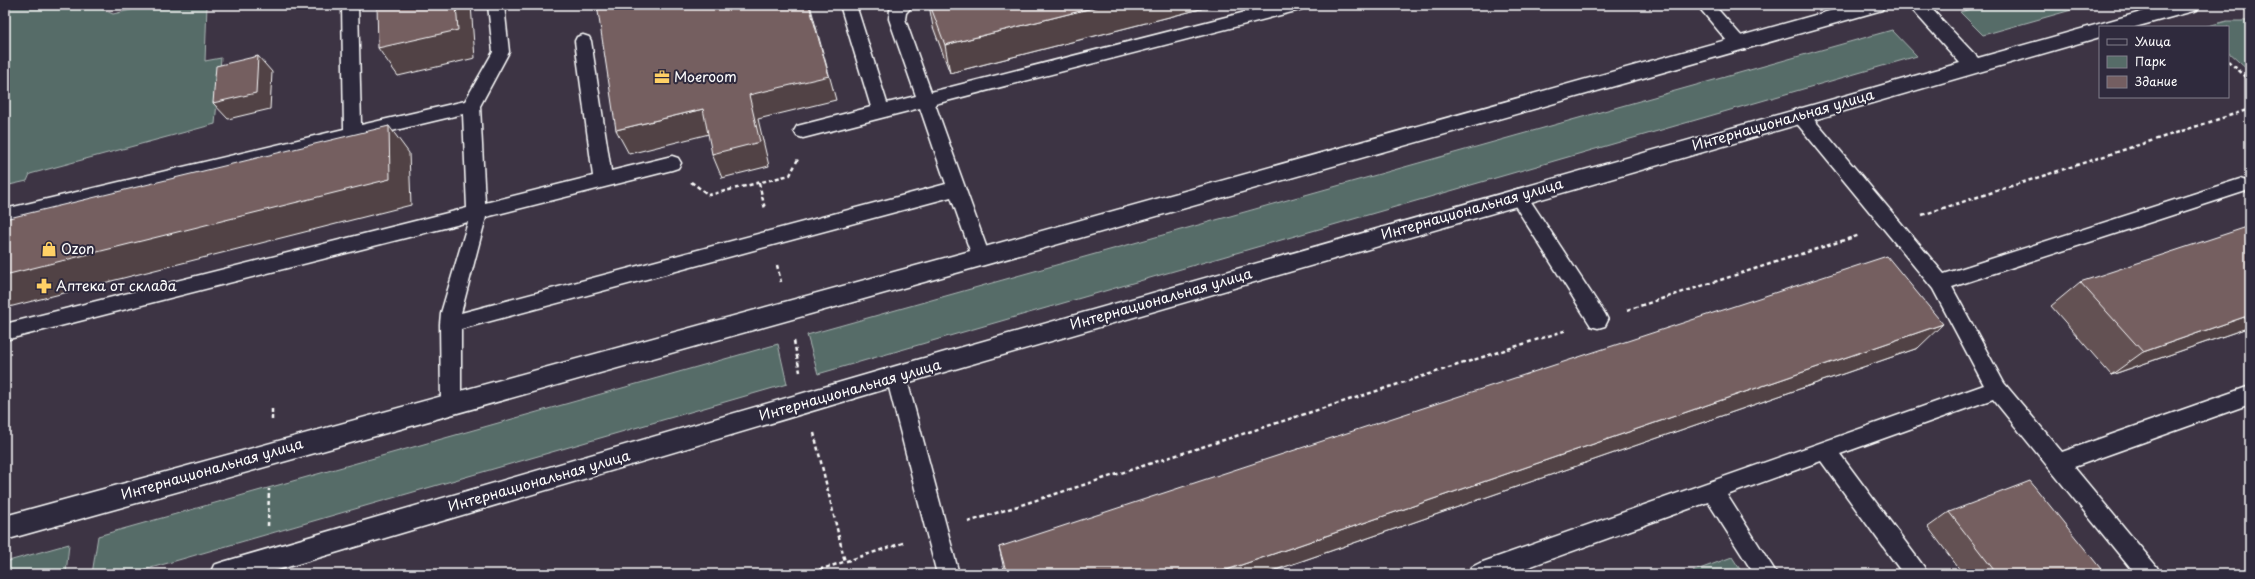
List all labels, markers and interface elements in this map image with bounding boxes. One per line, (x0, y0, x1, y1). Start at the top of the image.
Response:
legend (2099, 26, 2229, 98)
text: Улица (2135, 32, 2171, 50)
text: Парк (2135, 52, 2167, 70)
place label: Moeroom (674, 66, 737, 87)
office icon: Moeroom (653, 68, 671, 86)
text: Здание (2135, 72, 2177, 90)
street label: Интернациональная улица (1689, 83, 1876, 156)
street label: Интернациональная улица (1378, 172, 1565, 245)
place label: Ozon (61, 238, 94, 259)
shop icon: Ozon (40, 240, 58, 258)
street label: Интернациональная улица (1067, 262, 1254, 335)
place label: Аптека от склада (56, 275, 177, 296)
pharmacy icon: Аптека от склада (35, 277, 53, 295)
street label: Интернациональная улица (756, 353, 943, 426)
street label: Интернациональная улица (118, 432, 305, 505)
street label: Интернациональная улица (445, 444, 632, 517)

